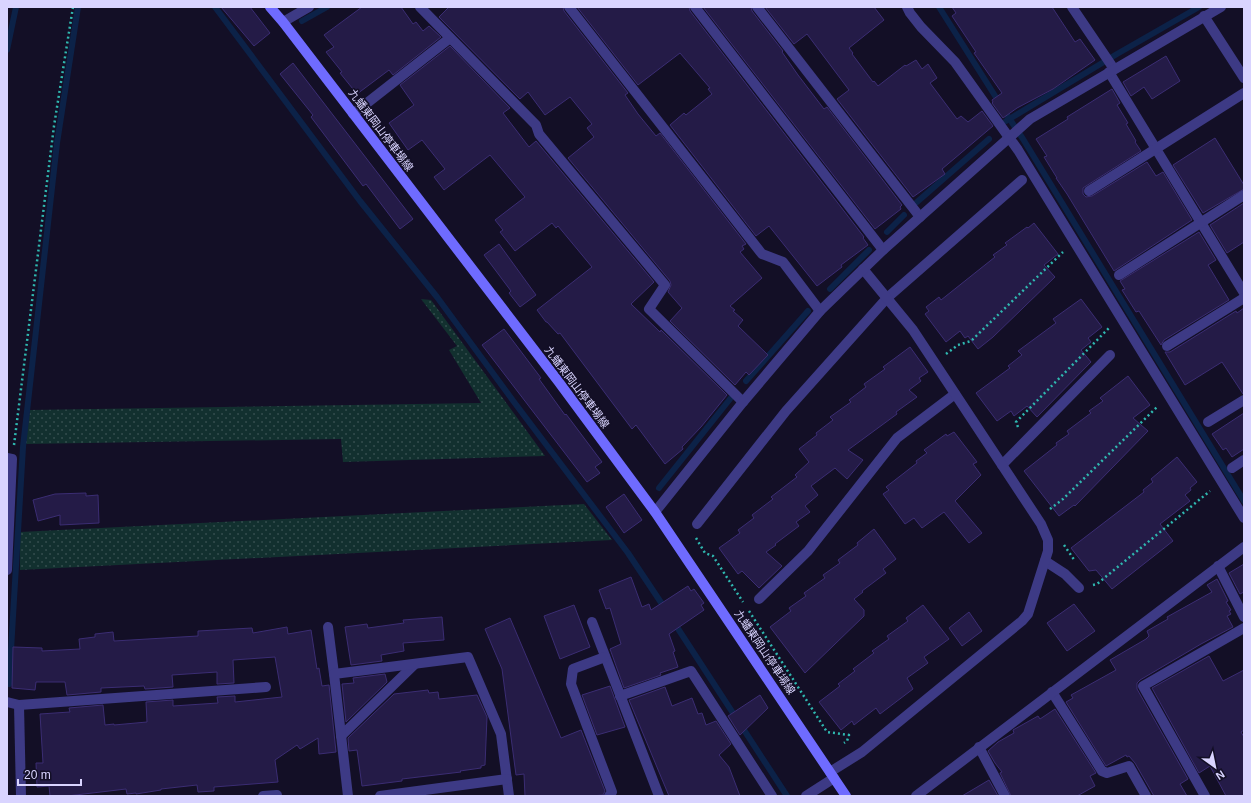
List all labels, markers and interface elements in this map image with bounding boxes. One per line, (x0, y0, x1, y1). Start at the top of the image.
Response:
street label: 九蟠東岡山停車場線 (346, 87, 416, 173)
street label: 九蟠東岡山停車場線 (542, 344, 612, 430)
street label: 九蟠東岡山停車場線 (732, 608, 798, 696)
north arrow (1195, 747, 1235, 787)
scale bar (18, 761, 81, 787)
text: 20 m (24, 768, 51, 782)
text: N (1214, 768, 1227, 783)

